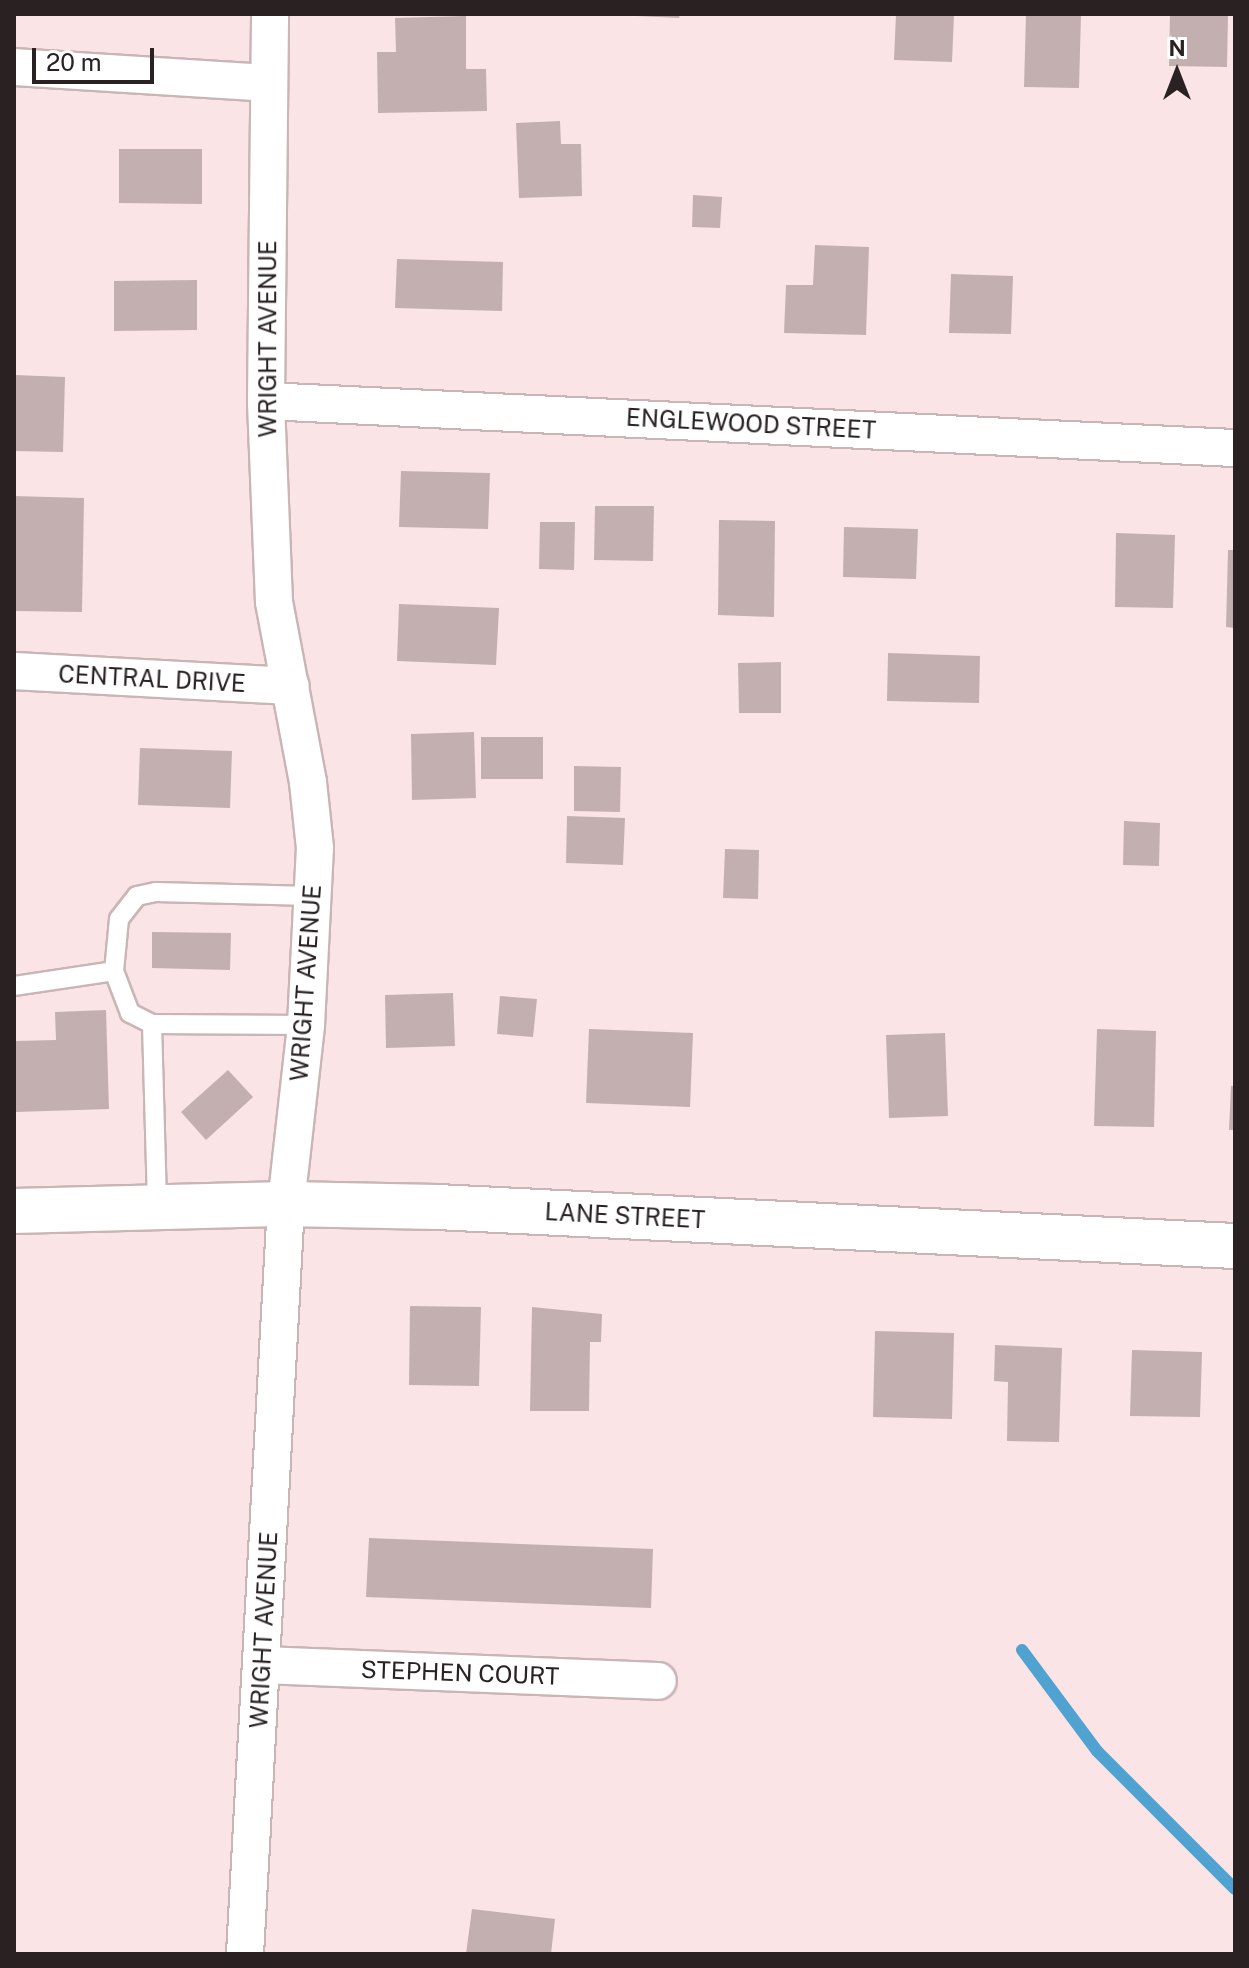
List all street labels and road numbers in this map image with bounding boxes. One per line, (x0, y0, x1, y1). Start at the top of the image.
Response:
street label: WRIGHT AVENUE (254, 240, 282, 438)
street label: ENGLEWOOD STREET (625, 403, 877, 445)
street label: CENTRAL DRIVE (58, 660, 246, 698)
street label: WRIGHT AVENUE (285, 884, 327, 1082)
street label: LANE STREET (544, 1197, 706, 1235)
street label: WRIGHT AVENUE (244, 1531, 284, 1729)
street label: STEPHEN COURT (360, 1655, 560, 1691)

